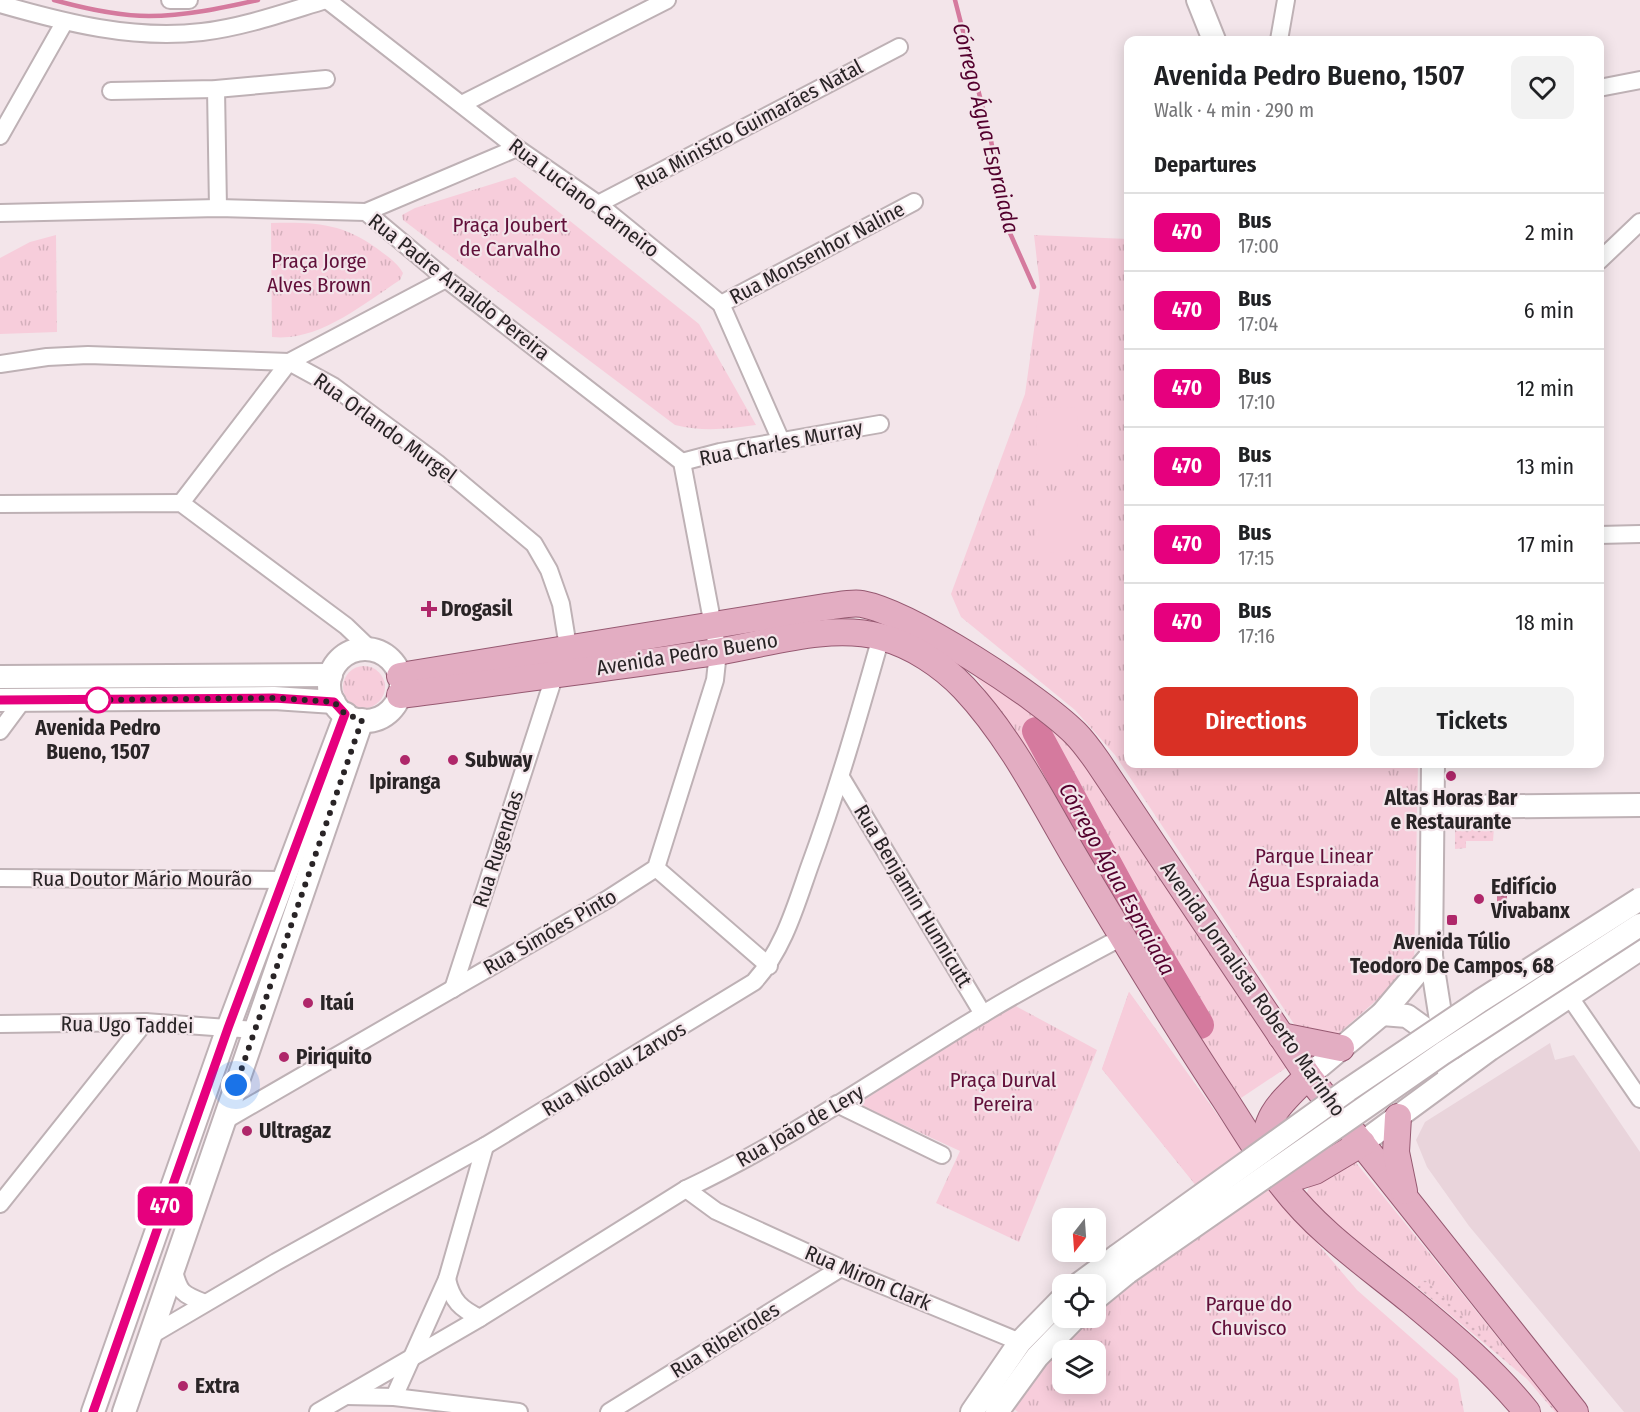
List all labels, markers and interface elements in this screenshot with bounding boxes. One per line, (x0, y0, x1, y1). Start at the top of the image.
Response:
water label: Córrego Água Espraiada (947, 20, 1025, 236)
street label: Rua Ministro Guimarães Natal (631, 54, 868, 196)
button: heart (1511, 56, 1574, 119)
text: Avenida Pedro Bueno, 1507 (1154, 59, 1464, 92)
text: Walk · 4 min · 290 m (1154, 98, 1314, 122)
street label: Rua Luciano Carneiro (504, 133, 664, 263)
text: Departures (1154, 151, 1256, 178)
street label: Rua Monsenhor Naline (725, 196, 909, 310)
text: Bus (1238, 207, 1271, 234)
street label: Rua Padre Arnaldo Pereira (363, 208, 555, 366)
park label: Praça Joubert de Carvalho (452, 212, 568, 262)
text: 470 (1172, 219, 1202, 245)
text: 2 min (1525, 219, 1574, 246)
text: 17:00 (1238, 234, 1279, 258)
park label: Praça Jorge Alves Brown (267, 248, 371, 298)
text: Bus (1238, 285, 1271, 312)
text: 470 (1172, 297, 1202, 323)
text: 6 min (1524, 297, 1574, 324)
text: 17:04 (1238, 312, 1278, 336)
text: Bus (1238, 363, 1271, 390)
street label: Rua Orlando Murgel (308, 367, 462, 489)
text: 470 (1172, 375, 1202, 401)
text: 12 min (1516, 375, 1574, 402)
text: 17:10 (1238, 390, 1276, 414)
street label: Rua Charles Murray (697, 414, 865, 472)
text: Bus (1238, 441, 1271, 468)
text: 470 (1172, 453, 1202, 479)
text: 13 min (1516, 453, 1574, 480)
text: 17:11 (1238, 468, 1273, 492)
text: Bus (1238, 519, 1271, 546)
text: 470 (1172, 531, 1202, 557)
text: 17 min (1517, 531, 1574, 558)
text: 17:15 (1238, 546, 1274, 570)
place label: Drogasil (441, 596, 513, 622)
text: Bus (1238, 597, 1271, 624)
marker: Drogasil (422, 602, 436, 616)
text: 470 (1172, 609, 1202, 635)
text: 18 min (1515, 609, 1574, 636)
text: 17:16 (1238, 624, 1275, 648)
street label: Avenida Pedro Bueno (595, 627, 779, 681)
marker: Avenida Pedro Bueno, 1507 (85, 687, 111, 713)
button: Directions (1154, 687, 1358, 756)
button: Tickets (1370, 687, 1574, 756)
place label: Avenida Pedro Bueno, 1507 (34, 715, 161, 765)
place label: Subway (465, 747, 533, 773)
marker: Ipiranga (398, 753, 412, 767)
marker: Subway (446, 753, 460, 767)
place label: Ipiranga (369, 769, 441, 795)
marker: Altas Horas Bar e Restaurante (1444, 769, 1458, 783)
water label: Córrego Água Espraiada (1053, 778, 1181, 980)
place label: Altas Horas Bar e Restaurante (1384, 785, 1518, 835)
street label: Rua Rugendas (467, 787, 529, 911)
street label: Rua Benjamin Hunnicutt (848, 800, 978, 992)
park label: Parque Linear Água Espraiada (1249, 843, 1379, 893)
street label: Avenida Jornalista Roberto Marinho (1155, 857, 1351, 1121)
street label: Rua Doutor Mário Mourão (32, 866, 252, 892)
place label: Edifício Vivabanx (1490, 874, 1571, 924)
street label: Rua Simões Pinto (479, 883, 621, 981)
marker: Edifício Vivabanx (1472, 892, 1486, 906)
marker: Avenida Túlio Teodoro De Campos, 68 (1445, 913, 1459, 927)
place label: Avenida Túlio Teodoro De Campos, 68 (1350, 929, 1554, 979)
place label: Itaú (320, 990, 354, 1016)
marker: Itaú (301, 996, 315, 1010)
street label: Rua Ugo Taddei (60, 1011, 194, 1039)
street label: Rua Nicolau Zarvos (537, 1016, 691, 1122)
place label: Piriquito (296, 1044, 372, 1070)
marker: Piriquito (277, 1050, 291, 1064)
park label: Praça Durval Pereira (950, 1067, 1057, 1117)
your location (221, 1070, 251, 1100)
street label: Rua João de Lery (732, 1079, 869, 1173)
place label: Ultragaz (259, 1118, 331, 1144)
marker: Ultragaz (240, 1124, 254, 1138)
line badge: 470 (130, 1186, 200, 1226)
text: 470 (150, 1193, 180, 1219)
north arrow (1052, 1208, 1106, 1262)
map controls (1052, 1208, 1106, 1394)
street label: Rua Miron Clark (801, 1240, 935, 1316)
button: locate (1052, 1274, 1106, 1328)
park label: Parque do Chuvisco (1206, 1291, 1292, 1341)
street label: Rua Ribeiroles (666, 1296, 784, 1384)
button: layers (1052, 1340, 1106, 1394)
place label: Extra (195, 1373, 240, 1399)
marker: Extra (176, 1379, 190, 1393)

